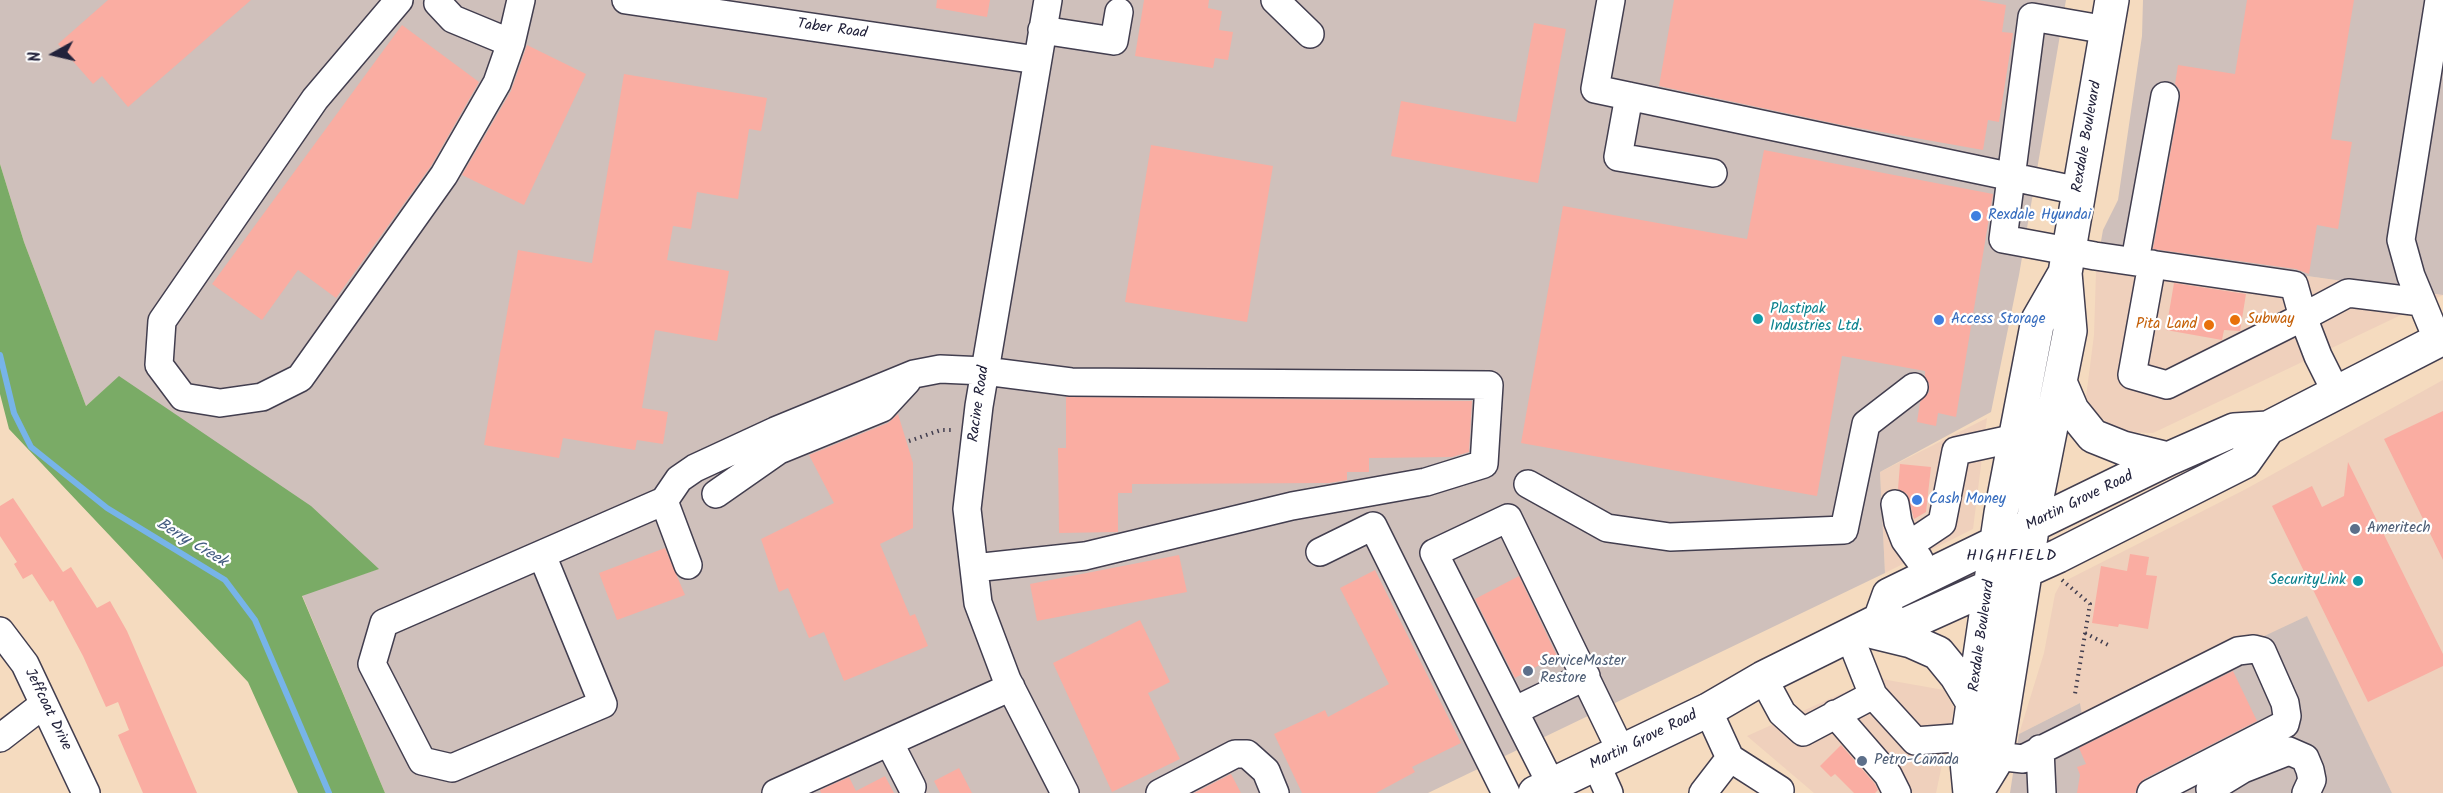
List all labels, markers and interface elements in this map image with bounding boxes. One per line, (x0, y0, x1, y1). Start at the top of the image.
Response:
street label: Taber Road (796, 16, 868, 44)
north arrow (24, 24, 84, 84)
text: N (23, 50, 49, 63)
street label: Rexdale Boulevard (2069, 80, 2107, 194)
place label: Rexdale Hyundai (1988, 207, 2091, 225)
marker: Rexdale Hyundai (1969, 209, 1983, 223)
place label: Plastipak Industries Ltd. (1770, 301, 1862, 336)
place label: Access Storage (1951, 311, 2045, 329)
place label: Subway (2247, 311, 2294, 329)
marker: Plastipak Industries Ltd. (1751, 312, 1765, 326)
marker: Access Storage (1932, 313, 1946, 327)
marker: Subway (2228, 313, 2242, 327)
place label: Pita Land (2136, 316, 2197, 334)
marker: Pita Land (2202, 318, 2216, 332)
street label: Racine Road (966, 365, 994, 443)
street label: Martin Grove Road (2023, 468, 2137, 536)
place label: Cash Money (1929, 491, 2006, 509)
marker: Cash Money (1910, 493, 1924, 507)
water label: Berry Creek (152, 516, 230, 572)
place label: Ameritech (2367, 520, 2431, 538)
marker: Ameritech (2348, 522, 2362, 536)
district label: HIGHFIELD (1966, 547, 2058, 567)
place label: SecurityLink (2269, 572, 2346, 590)
marker: SecurityLink (2351, 574, 2365, 588)
street label: Rexdale Boulevard (1966, 579, 2000, 693)
place label: ServiceMaster Restore (1540, 653, 1626, 688)
marker: ServiceMaster Restore (1521, 664, 1535, 678)
street label: Jeffcoat Drive (19, 666, 75, 754)
street label: Martin Grove Road (1587, 707, 1701, 775)
place label: Petro-Canada (1874, 752, 1959, 770)
marker: Petro-Canada (1855, 754, 1869, 768)

